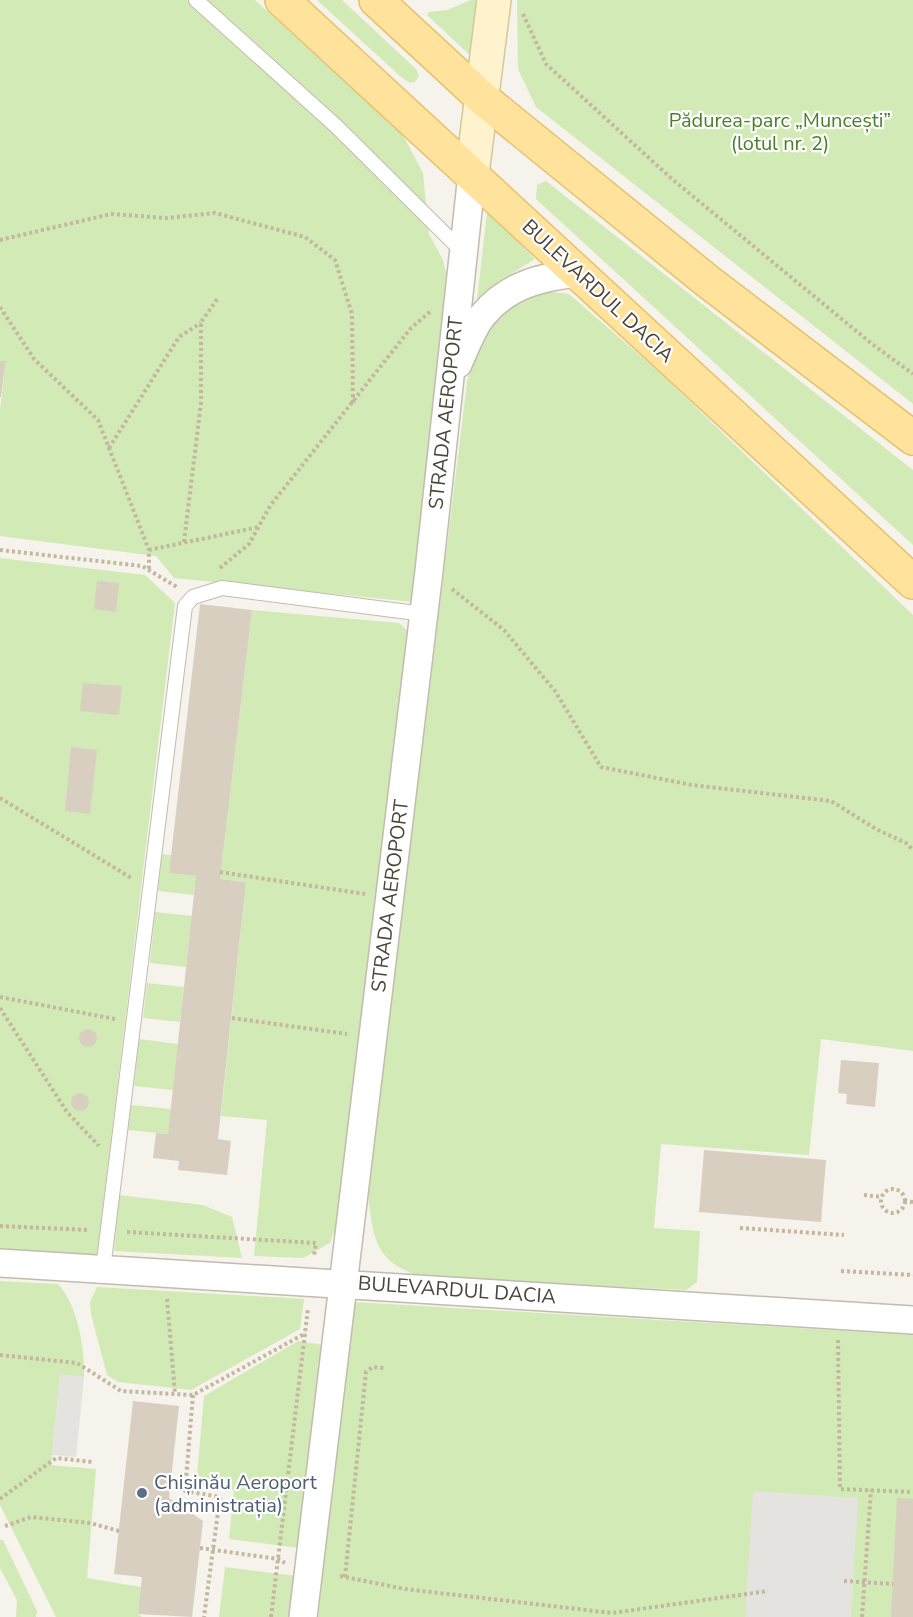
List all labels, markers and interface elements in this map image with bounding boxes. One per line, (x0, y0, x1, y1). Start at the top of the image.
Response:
park label: Pădurea-parc „Muncești” (lotul nr. 2) (669, 107, 891, 157)
street label: BULEVARDUL DACIA (516, 213, 680, 369)
street label: STRADA AEROPORT (422, 315, 470, 511)
street label: STRADA AEROPORT (365, 798, 415, 994)
street label: BULEVARDUL DACIA (357, 1270, 557, 1310)
place label: Chișinău Aeroport (administrația) (154, 1469, 318, 1519)
marker: Chișinău Aeroport (administrația) (135, 1486, 149, 1500)

